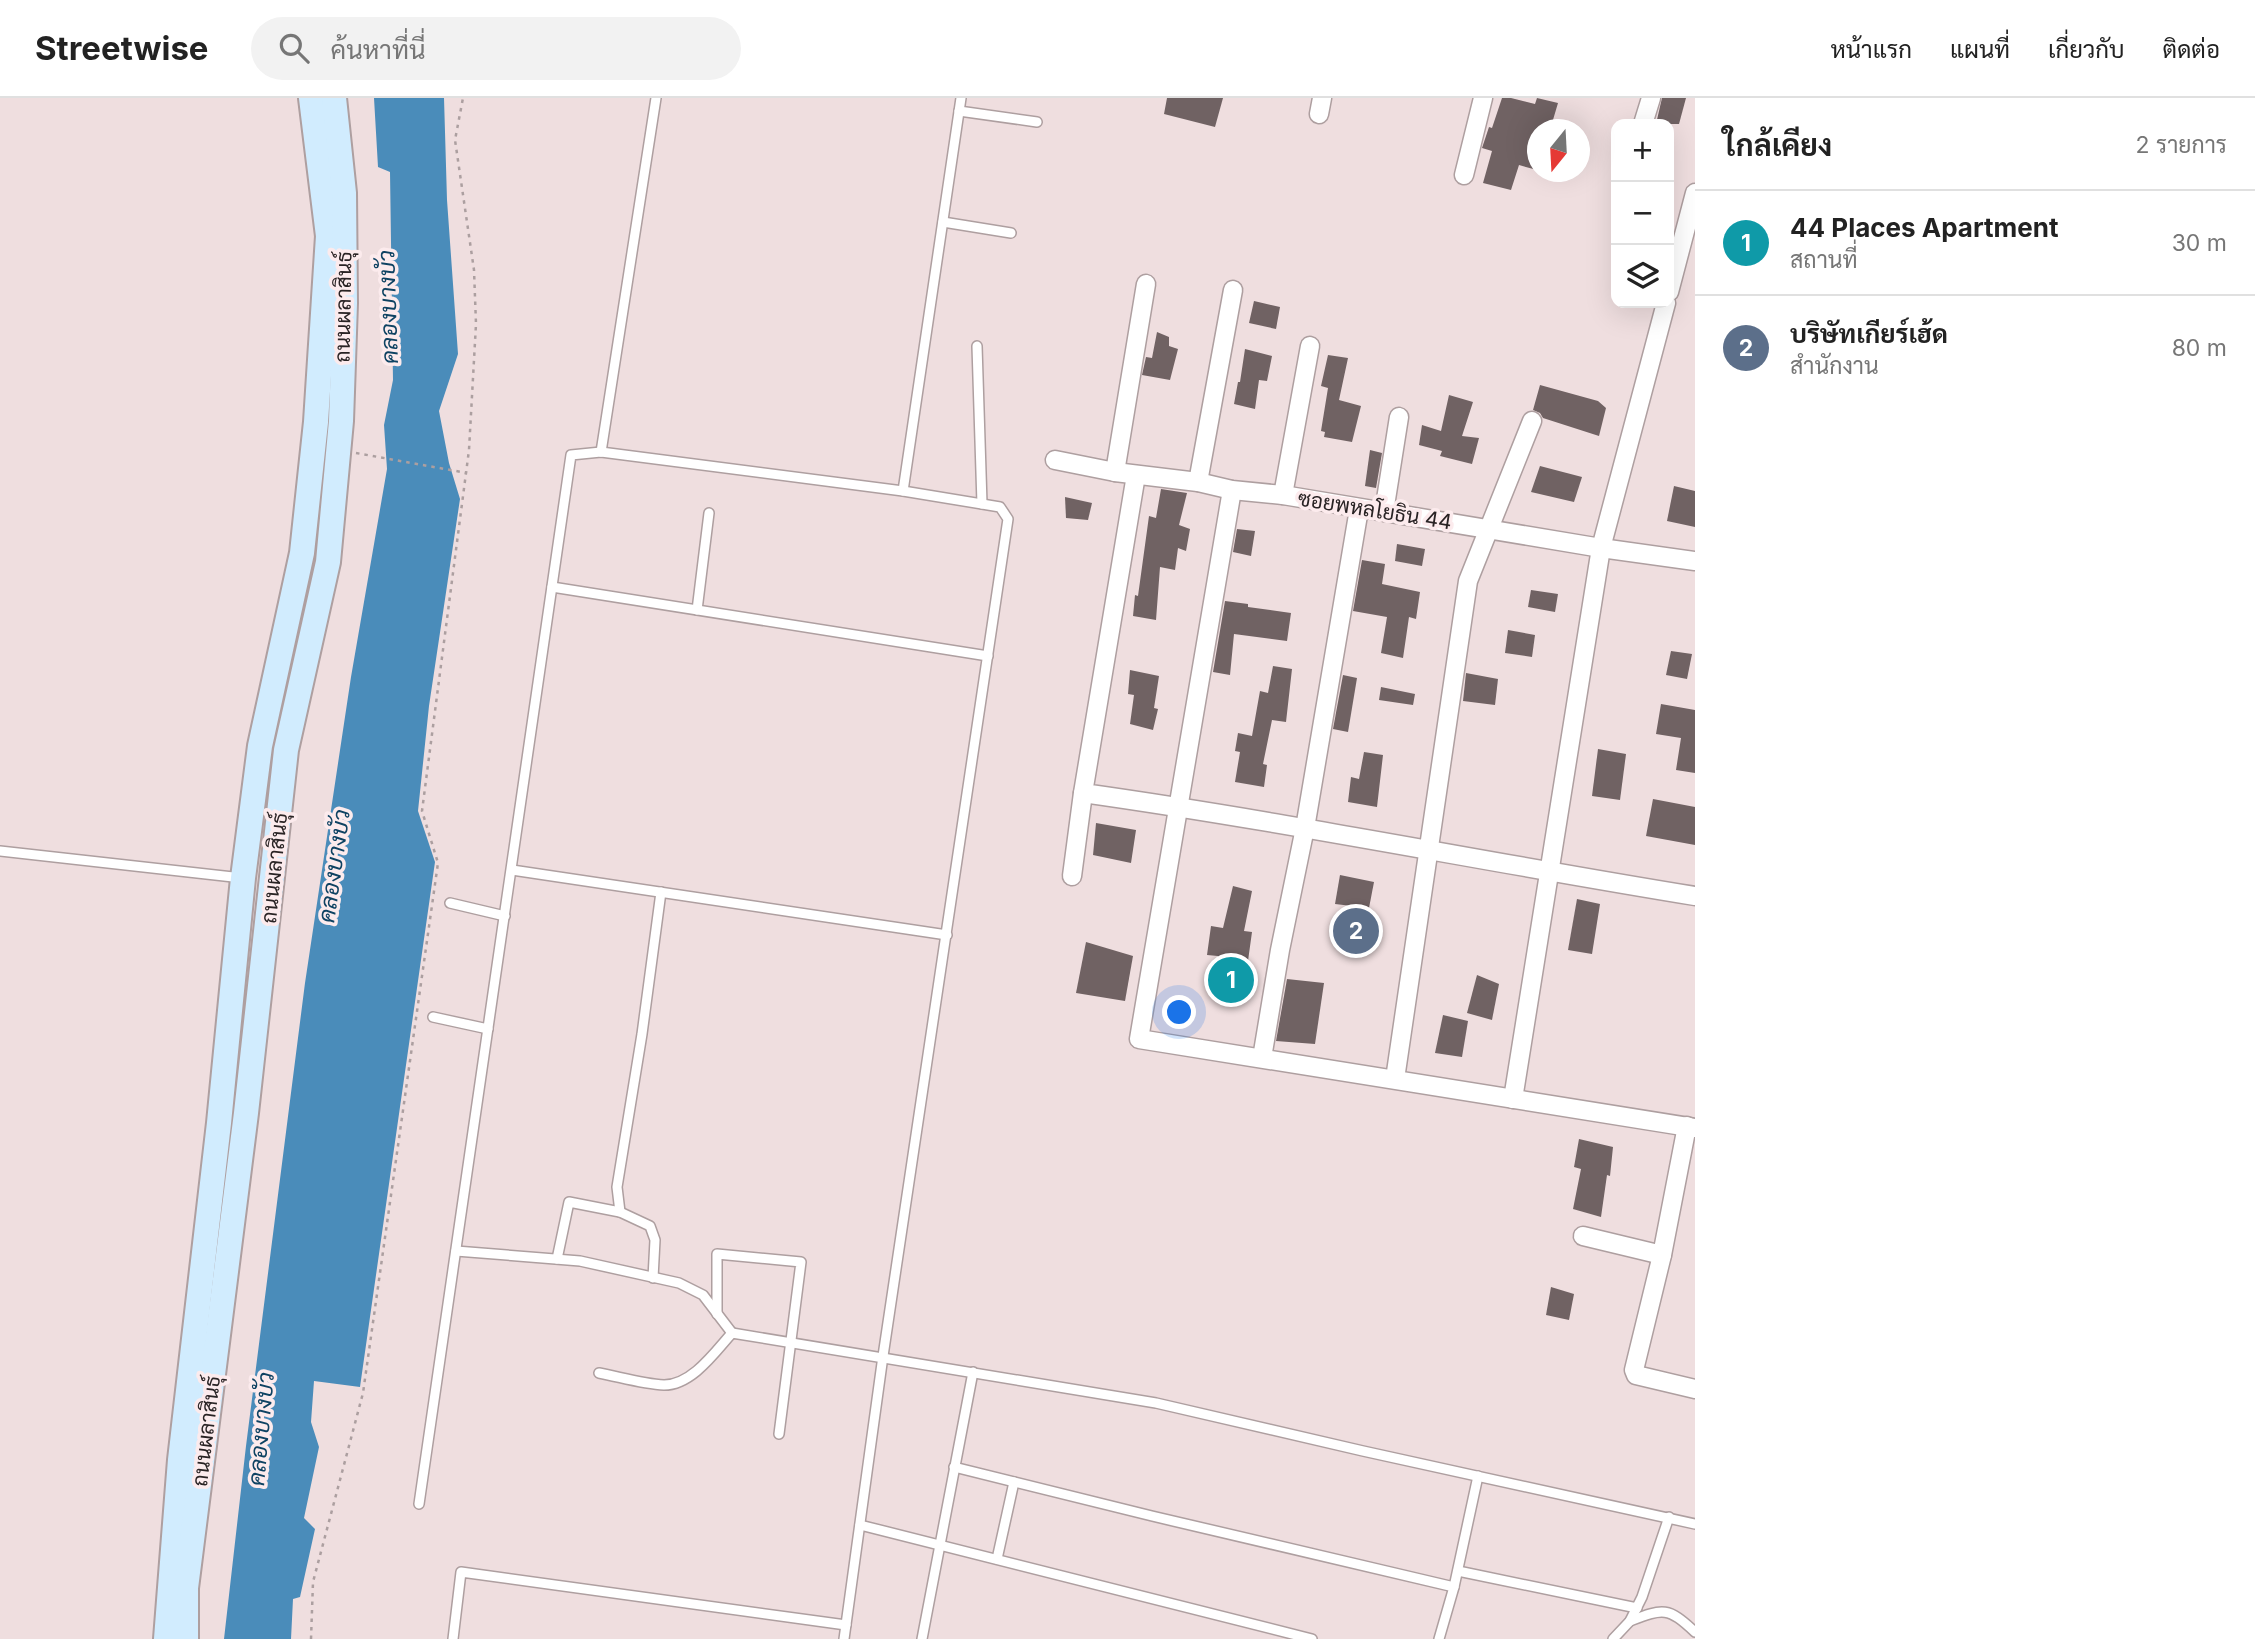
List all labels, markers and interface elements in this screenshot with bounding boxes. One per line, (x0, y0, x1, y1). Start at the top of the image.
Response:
search box (251, 17, 741, 80)
text: Streetwise (35, 28, 209, 68)
icon: search (275, 29, 313, 67)
text: ค้นหาที่นี่ (331, 34, 426, 65)
text: หน้าแรก (1831, 35, 1912, 64)
text: แผนที่ (1950, 35, 2010, 64)
text: เกี่ยวกับ (2048, 35, 2125, 64)
text: ติดต่อ (2163, 35, 2220, 64)
north arrow (1527, 119, 1590, 182)
map controls (1611, 119, 1674, 308)
button: + (1611, 119, 1674, 182)
text: ใกล้เคียง (1723, 127, 1832, 163)
text: 2 รายการ (2136, 131, 2227, 159)
button: − (1611, 182, 1674, 245)
text: 44 Places Apartment (1790, 212, 2059, 243)
text: 1 (1741, 229, 1751, 257)
text: 30 m (2172, 229, 2227, 257)
button: layers (1611, 245, 1674, 308)
text: สถานที่ (1790, 246, 1858, 274)
water label: คลองบางบัว (372, 249, 404, 365)
street label: ถนนผลาสินธุ์ (329, 251, 358, 363)
text: บริษัทเกียร์เฮ้ด (1790, 318, 1948, 349)
text: 2 (1739, 334, 1753, 362)
text: 80 m (2172, 334, 2227, 362)
text: สำนักงาน (1790, 352, 1879, 380)
street label: ซอยพหลโยธิน 44 (1296, 485, 1454, 535)
water label: คลองบางบัว (312, 808, 356, 924)
street label: ถนนผลาสินธุ์ (255, 811, 294, 925)
pin: 2 (1333, 905, 1379, 957)
pin: 1 (1208, 954, 1254, 1006)
your location (1162, 995, 1196, 1029)
water label: คลองบางบัว (242, 1371, 280, 1487)
street label: ถนนผลาสินธุ์ (186, 1374, 227, 1488)

